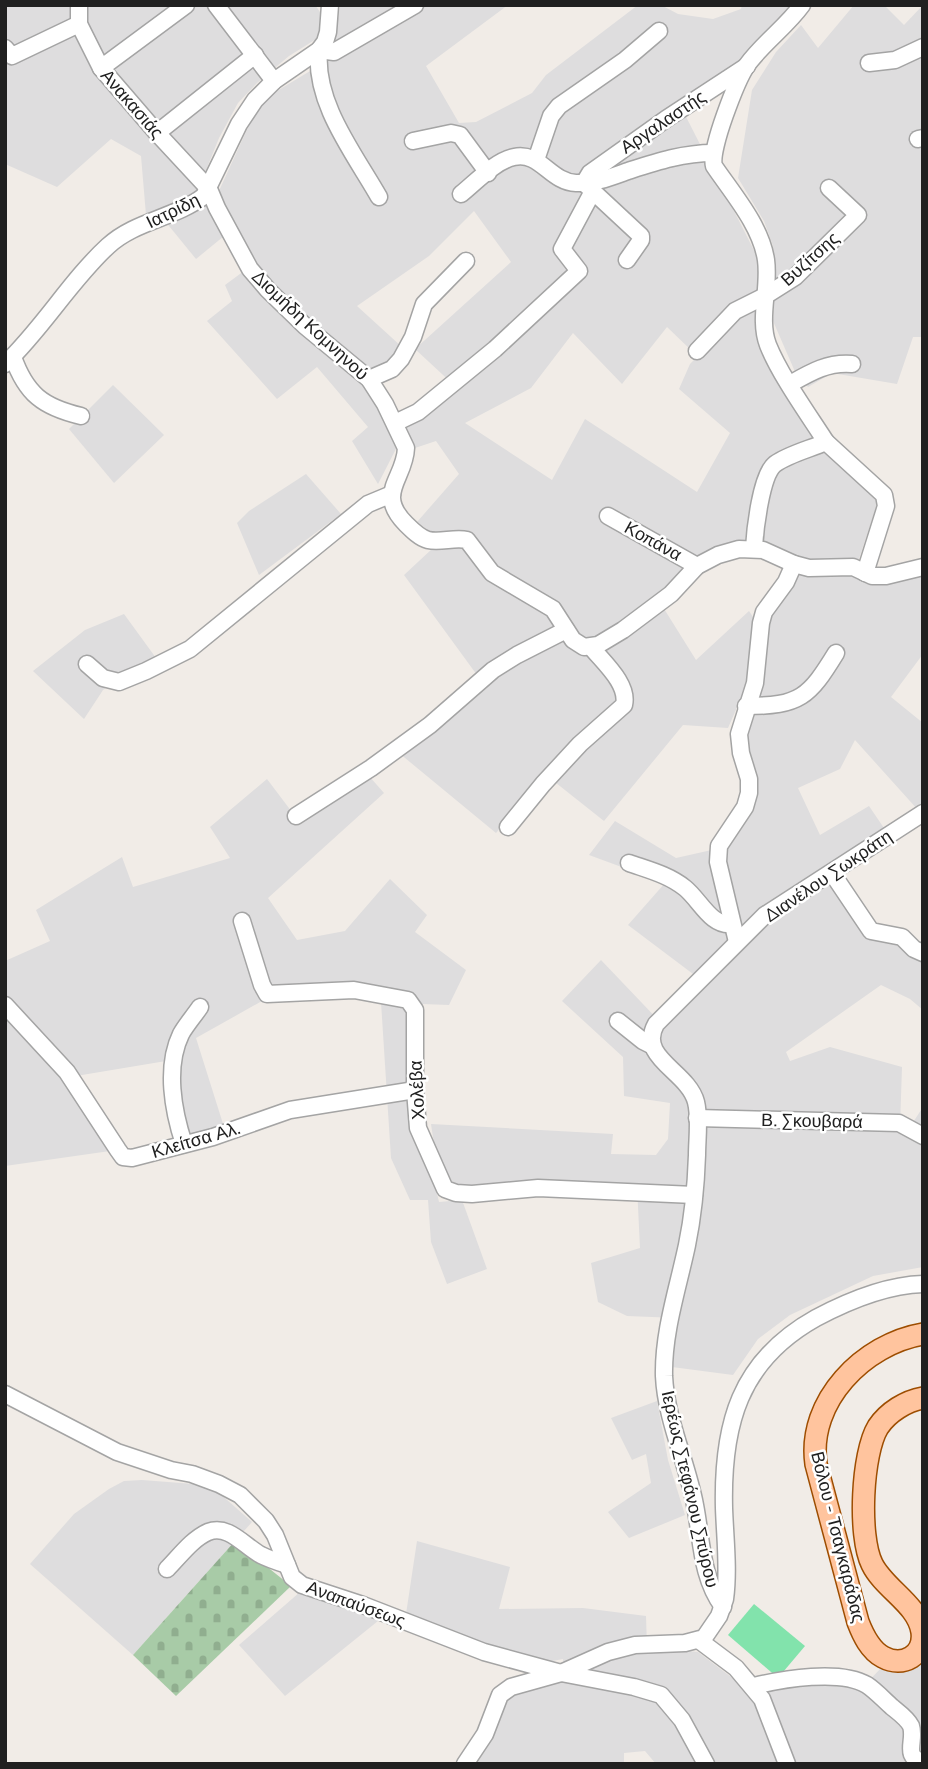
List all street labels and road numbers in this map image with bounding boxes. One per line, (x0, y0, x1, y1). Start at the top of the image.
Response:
street label: Ανακασιάς (95, 64, 169, 144)
street label: Αργαλαστής (616, 85, 710, 159)
street label: Ιατρίδη (142, 188, 204, 234)
street label: Βυζίτσης (776, 226, 844, 291)
street label: Διομήδη Κομνηνού (246, 265, 374, 385)
street label: Κοπάνα (620, 515, 686, 567)
street label: Διανέλου Σωκράτη (759, 824, 897, 928)
street label: Χολέβα (403, 1060, 431, 1120)
street label: Β. Σκουβαρά (761, 1108, 863, 1134)
street label: Κλείτσα Αλ. (149, 1116, 243, 1164)
street label: Ιερέως Στεφάνου Σπύρου (656, 1388, 724, 1590)
street label: Βόλου - Τσαγκαράδας (805, 1449, 871, 1625)
street label: Αναπαύσεως (303, 1575, 409, 1633)

